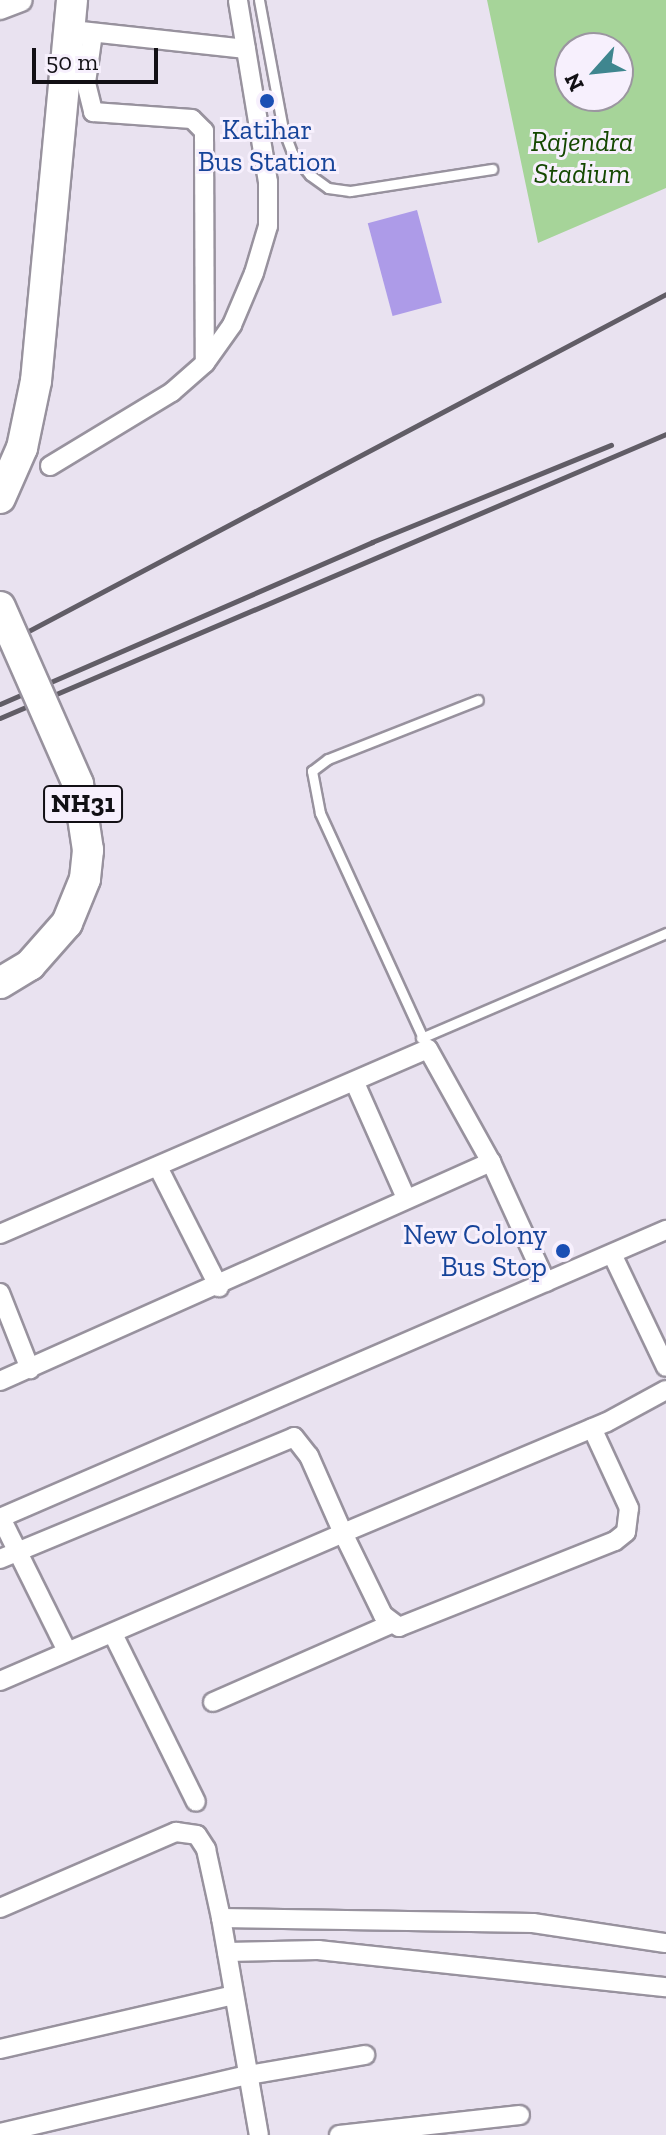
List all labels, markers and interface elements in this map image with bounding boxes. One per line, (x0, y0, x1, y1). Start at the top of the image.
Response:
scale bar (36, 32, 162, 82)
north arrow (554, 32, 634, 112)
text: 50 m (46, 47, 98, 76)
text: N (558, 69, 590, 96)
marker: Katihar Bus Station (258, 92, 276, 110)
place label: Katihar Bus Station (198, 113, 336, 179)
park label: Rajendra Stadium (531, 125, 633, 191)
road number: NH31 (43, 782, 123, 826)
place label: New Colony Bus Stop (402, 1218, 547, 1284)
marker: New Colony Bus Stop (554, 1242, 572, 1260)

